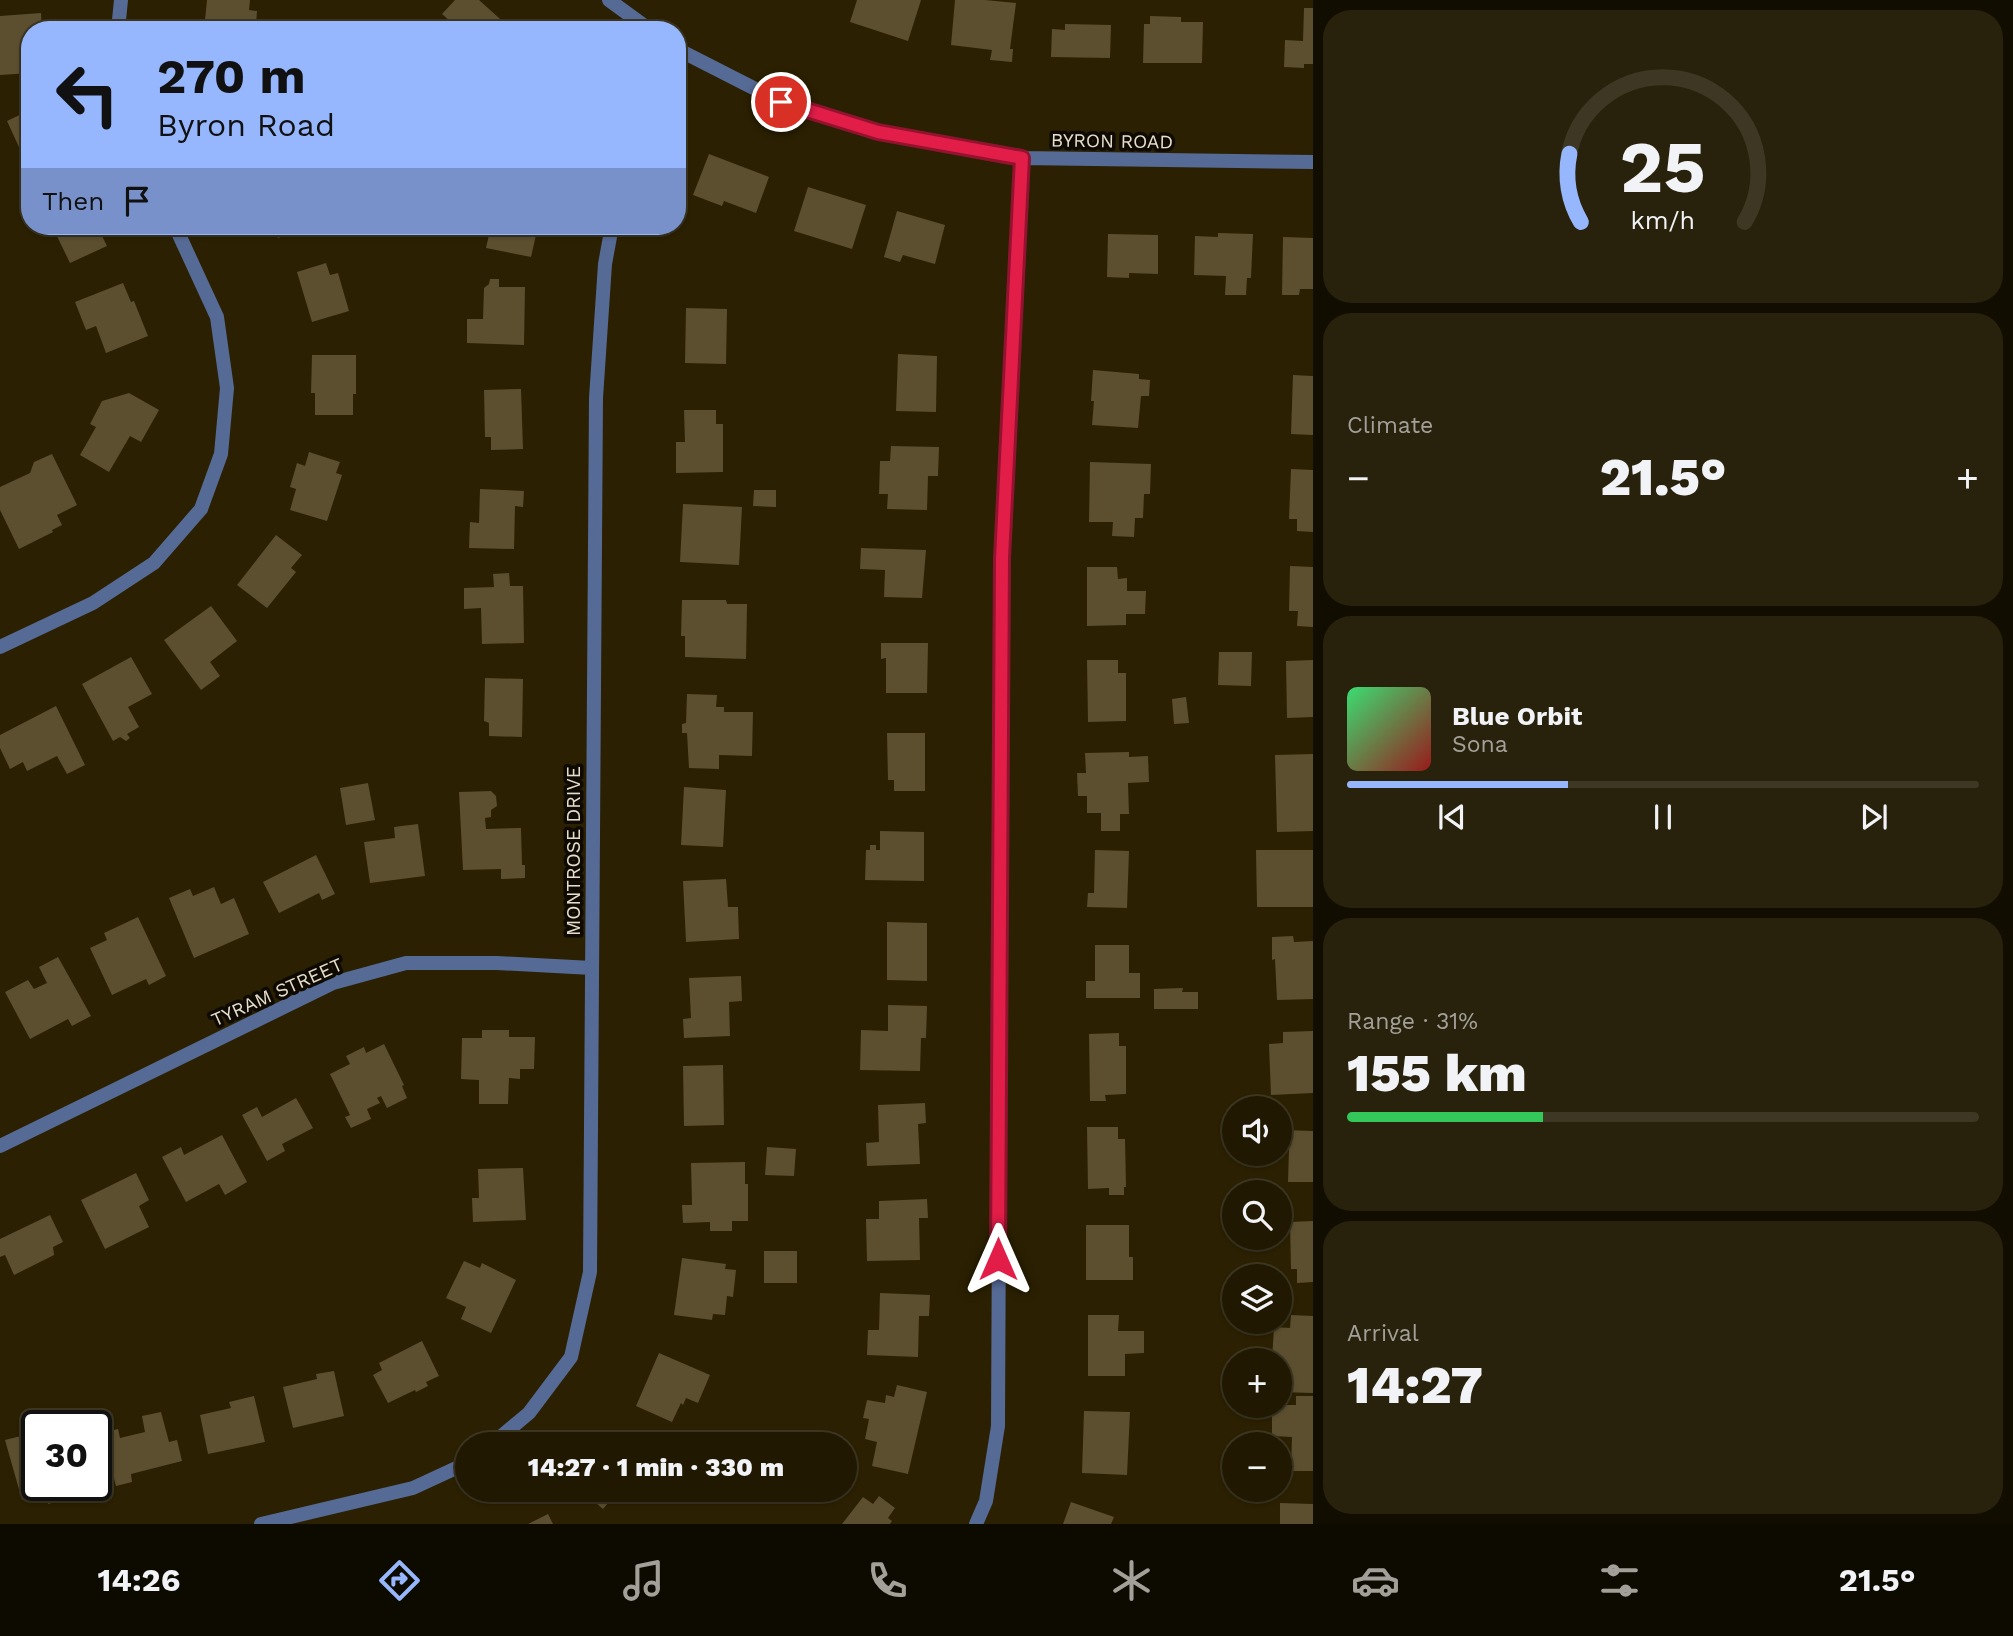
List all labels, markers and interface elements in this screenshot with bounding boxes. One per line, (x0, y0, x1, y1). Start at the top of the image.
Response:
text: 270 m (157, 47, 306, 105)
icon: left (42, 49, 133, 140)
pin (751, 72, 811, 132)
icon: arrive (762, 83, 800, 121)
text: Byron Road (157, 106, 335, 144)
text: 25 (1620, 125, 1706, 211)
street label: BYRON ROAD (1051, 128, 1173, 154)
icon: arrive (118, 182, 156, 220)
text: Then (42, 186, 104, 216)
text: km/h (1631, 206, 1695, 235)
text: Climate (1347, 412, 1433, 439)
text: 21.5° (1600, 447, 1726, 508)
text: − (1347, 456, 1370, 500)
text: + (1956, 456, 1979, 500)
text: Blue Orbit (1452, 701, 1582, 731)
text: Sona (1452, 731, 1508, 758)
street label: MONTROSE DRIVE (562, 766, 585, 936)
icon: previous (1433, 798, 1471, 836)
icon: pause (1644, 798, 1682, 836)
icon: next (1855, 798, 1893, 836)
street label: TYRAM STREET (208, 953, 346, 1031)
text: Range · 31% (1347, 1008, 1478, 1035)
text: 155 km (1347, 1043, 1527, 1104)
map controls (1222, 1096, 1292, 1502)
button: sound (1222, 1096, 1292, 1166)
button: search (1222, 1180, 1292, 1250)
position arrow (961, 1222, 1035, 1296)
button: layers (1222, 1264, 1292, 1334)
text: Arrival (1347, 1320, 1419, 1347)
button: + (1222, 1348, 1292, 1418)
text: 14:27 (1347, 1355, 1483, 1416)
speed limit sign: 30 (21, 1410, 112, 1501)
button: − (1222, 1432, 1292, 1502)
text: 14:27 · 1 min · 330 m (528, 1452, 784, 1482)
icon: directions (375, 1556, 424, 1605)
icon: music (619, 1556, 668, 1605)
icon: phone (863, 1556, 912, 1605)
icon: climate (1107, 1556, 1156, 1605)
icon: car (1351, 1556, 1400, 1605)
icon: filters (1595, 1556, 1644, 1605)
text: 14:26 (97, 1561, 180, 1599)
text: 21.5° (1839, 1561, 1915, 1599)

